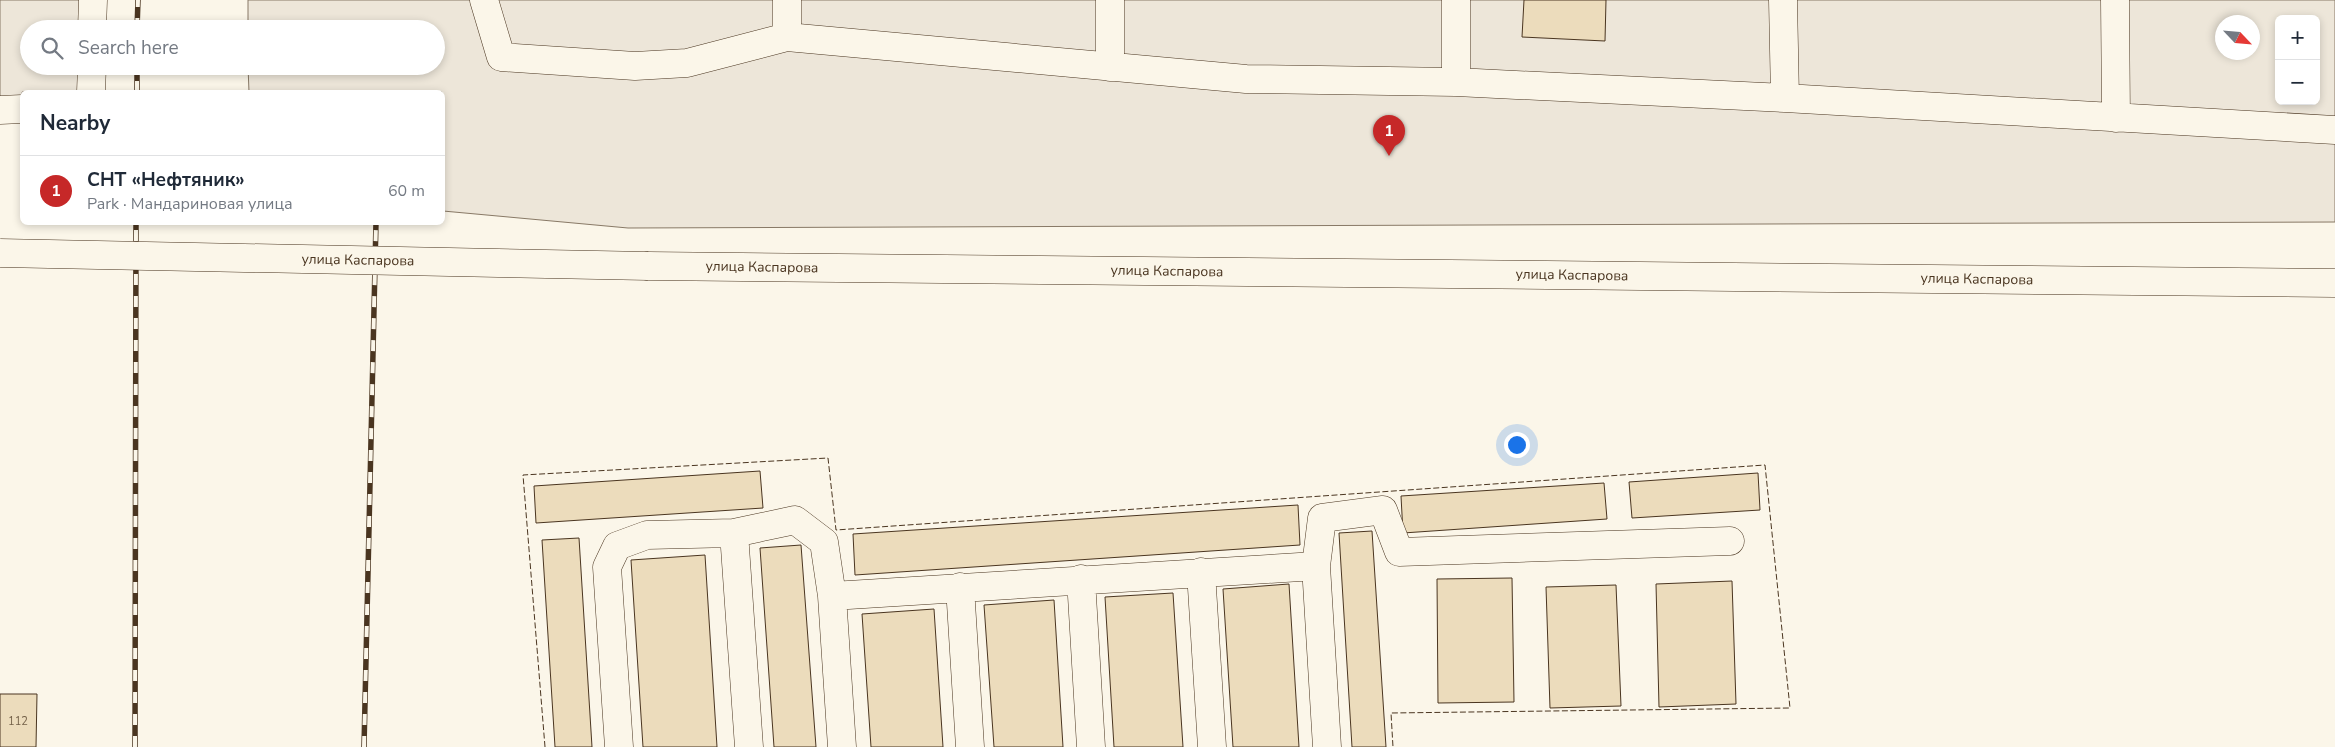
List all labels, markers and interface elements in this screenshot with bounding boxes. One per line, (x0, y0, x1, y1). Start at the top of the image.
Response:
north arrow (2215, 15, 2260, 60)
map controls (2275, 15, 2320, 105)
button: + (2275, 15, 2320, 60)
search box (20, 20, 445, 75)
icon: search (38, 34, 66, 62)
text: Search here (78, 35, 179, 61)
button: − (2275, 60, 2320, 105)
text: Nearby (40, 109, 110, 137)
pin: 1 (1373, 115, 1405, 156)
text: СНТ «Нефтяник» (87, 167, 245, 193)
text: 1 (51, 180, 61, 202)
text: 60 m (388, 180, 425, 202)
text: Park · Мандариновая улица (87, 193, 293, 215)
street label: улица Каспарова (301, 250, 415, 270)
street label: улица Каспарова (705, 257, 819, 277)
street label: улица Каспарова (1110, 261, 1224, 281)
street label: улица Каспарова (1515, 265, 1629, 285)
street label: улица Каспарова (1920, 269, 2034, 289)
your location (1504, 432, 1530, 458)
house number: 112 (8, 714, 28, 729)

